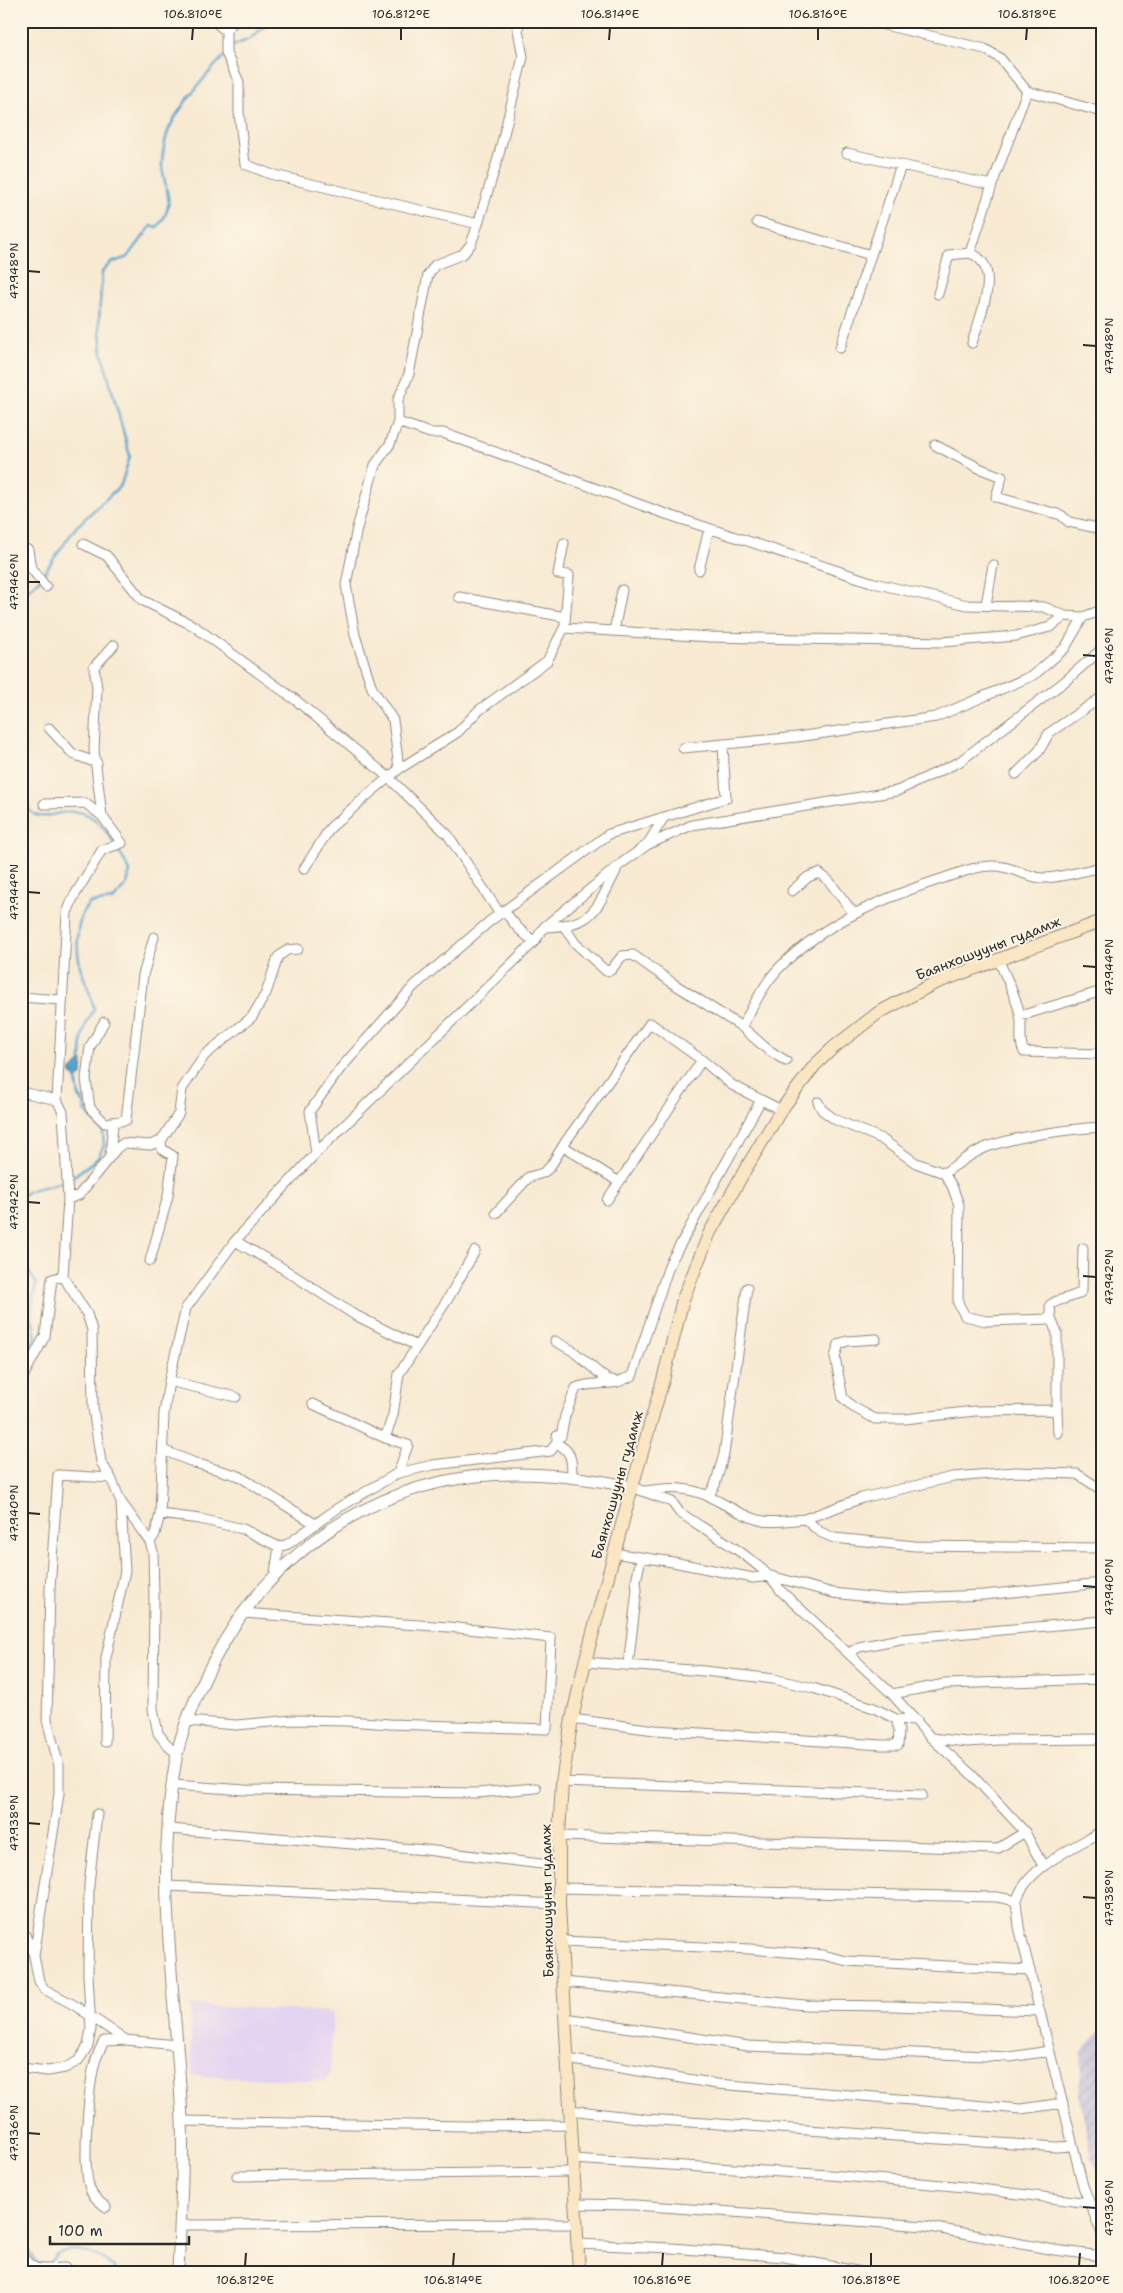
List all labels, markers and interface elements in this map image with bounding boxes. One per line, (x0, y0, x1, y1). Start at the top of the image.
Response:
text: 106.810°E (164, 6, 222, 22)
text: 106.812°E (372, 6, 430, 22)
text: 106.814°E (581, 6, 639, 22)
text: 106.816°E (789, 6, 847, 22)
text: 106.818°E (998, 6, 1056, 22)
text: 47.948°N (6, 243, 22, 299)
text: 47.948°N (1101, 318, 1117, 374)
text: 47.946°N (6, 554, 22, 610)
text: 47.946°N (1101, 628, 1117, 684)
text: 47.944°N (6, 864, 22, 920)
street label: Баянхошууны гудамж (913, 912, 1064, 984)
text: 47.944°N (1101, 939, 1117, 995)
text: 47.942°N (6, 1174, 22, 1230)
text: 47.942°N (1101, 1249, 1117, 1305)
street label: Баянхошууны гудамж (587, 1408, 647, 1561)
text: 47.940°N (6, 1485, 22, 1541)
text: 47.940°N (1101, 1559, 1117, 1615)
text: 47.938°N (6, 1795, 22, 1851)
street label: Баянхошууны гудамж (537, 1823, 557, 1978)
text: 47.938°N (1101, 1870, 1117, 1926)
text: 47.936°N (6, 2105, 22, 2161)
text: 47.936°N (1101, 2180, 1117, 2236)
scale bar (50, 2213, 189, 2245)
text: 100 m (58, 2221, 103, 2241)
text: 106.812°E (216, 2272, 274, 2288)
text: 106.814°E (424, 2272, 482, 2288)
text: 106.816°E (633, 2272, 691, 2288)
text: 106.818°E (842, 2272, 900, 2288)
text: 106.820°E (1048, 2272, 1110, 2288)

